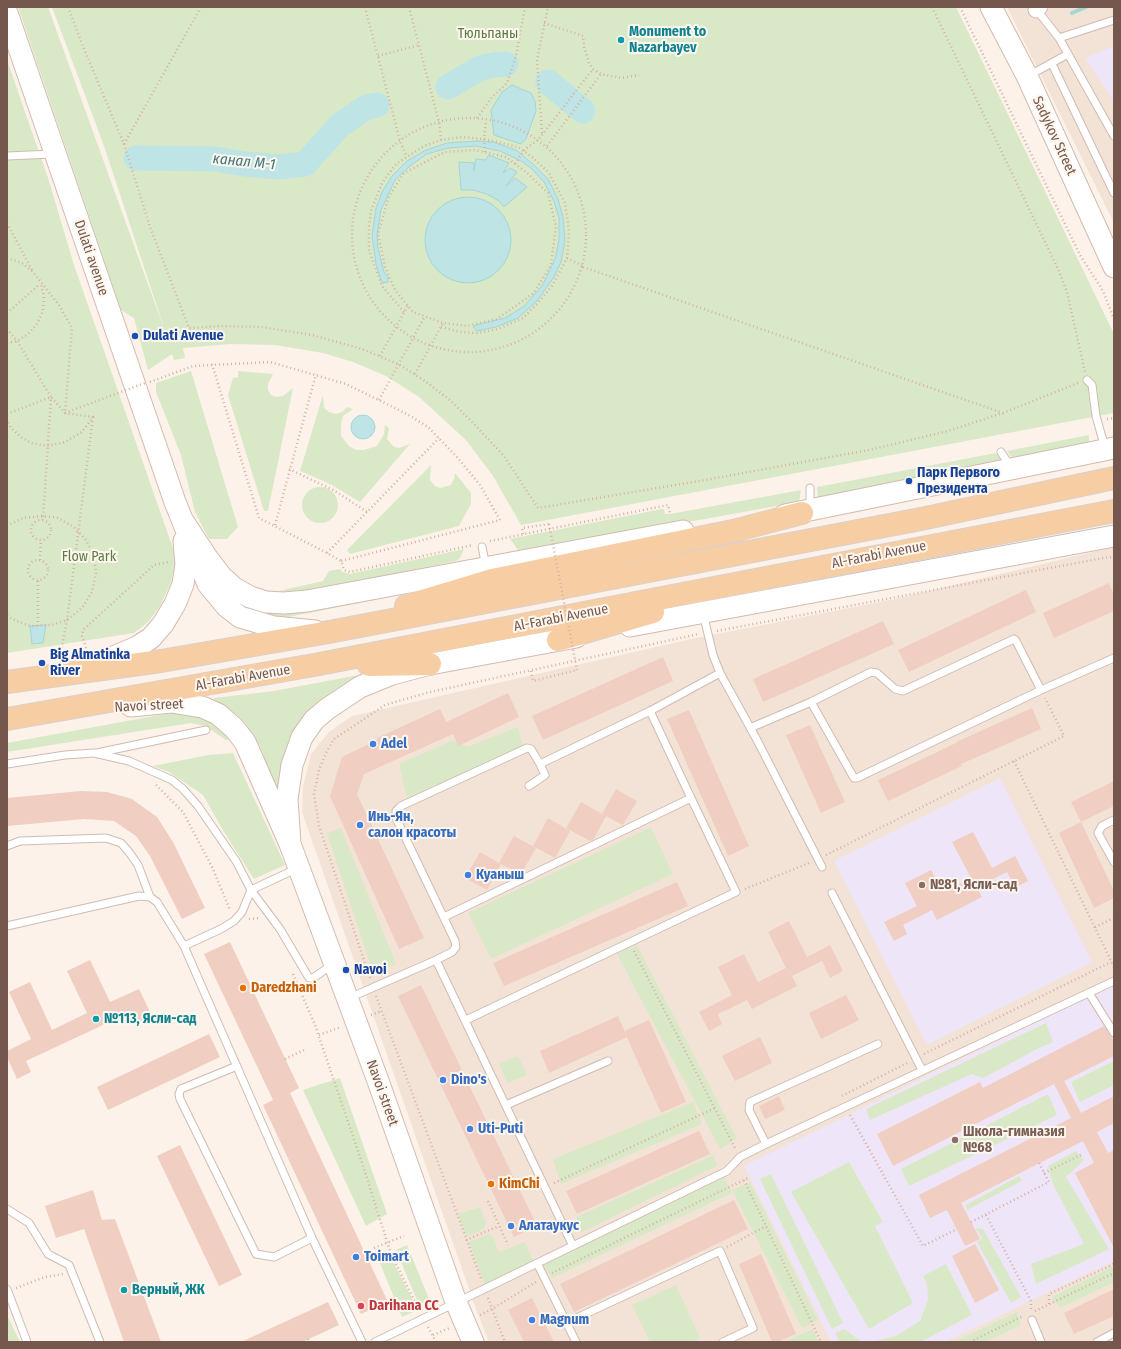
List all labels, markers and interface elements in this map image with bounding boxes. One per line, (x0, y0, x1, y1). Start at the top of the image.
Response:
place label: Monument to Nazarbayev (629, 24, 706, 56)
park label: Тюльпаны (458, 26, 518, 42)
marker: Monument to Nazarbayev (616, 35, 626, 45)
street label: Sadykov Street (1028, 94, 1080, 178)
water label: канал М-1 (212, 150, 276, 174)
street label: Dulati avenue (70, 218, 112, 298)
place label: Dulati Avenue (143, 328, 224, 344)
marker: Dulati Avenue (130, 331, 140, 341)
place label: Парк Первого Президента (917, 465, 1000, 498)
marker: Парк Первого Президента (904, 476, 914, 486)
street label: Al-Farabi Avenue (830, 538, 928, 572)
park label: Flow Park (62, 549, 116, 565)
street label: Al-Farabi Avenue (512, 601, 610, 635)
place label: Big Almatinka River (50, 647, 130, 680)
marker: Big Almatinka River (37, 658, 47, 668)
street label: Al-Farabi Avenue (194, 661, 292, 695)
street label: Navoi street (114, 696, 184, 716)
place label: Adel (381, 736, 407, 752)
marker: Adel (368, 739, 378, 749)
place label: Инь-Ян, салон красоты (368, 809, 456, 842)
marker: Инь-Ян, салон красоты (355, 820, 365, 830)
place label: Куаныш (476, 867, 524, 883)
marker: Куаныш (463, 870, 473, 880)
place label: №81, Ясли-сад (930, 877, 1017, 893)
marker: №81, Ясли-сад (917, 880, 927, 890)
place label: Navoi (354, 962, 387, 978)
marker: Navoi (341, 965, 351, 975)
place label: Daredzhani (251, 980, 317, 996)
marker: Daredzhani (238, 983, 248, 993)
place label: №113, Ясли-сад (104, 1011, 196, 1027)
marker: №113, Ясли-сад (91, 1014, 101, 1024)
street label: Navoi street (362, 1058, 402, 1128)
place label: Dino's (451, 1072, 487, 1088)
marker: Dino's (438, 1075, 448, 1085)
place label: Uti-Puti (478, 1121, 523, 1137)
marker: Uti-Puti (465, 1124, 475, 1134)
place label: Школа-гимназия №68 (963, 1124, 1065, 1156)
marker: Школа-гимназия №68 (950, 1135, 960, 1145)
place label: KimChi (499, 1176, 540, 1192)
marker: KimChi (486, 1179, 496, 1189)
place label: Алатаукус (519, 1218, 579, 1234)
marker: Алатаукус (506, 1221, 516, 1231)
place label: Toimart (364, 1249, 409, 1265)
marker: Toimart (351, 1252, 361, 1262)
place label: Верный, ЖК (132, 1282, 205, 1298)
marker: Верный, ЖК (119, 1285, 129, 1295)
place label: Darihana CC (369, 1298, 439, 1314)
marker: Darihana CC (356, 1301, 366, 1311)
place label: Magnum (540, 1312, 589, 1328)
marker: Magnum (527, 1315, 537, 1325)

